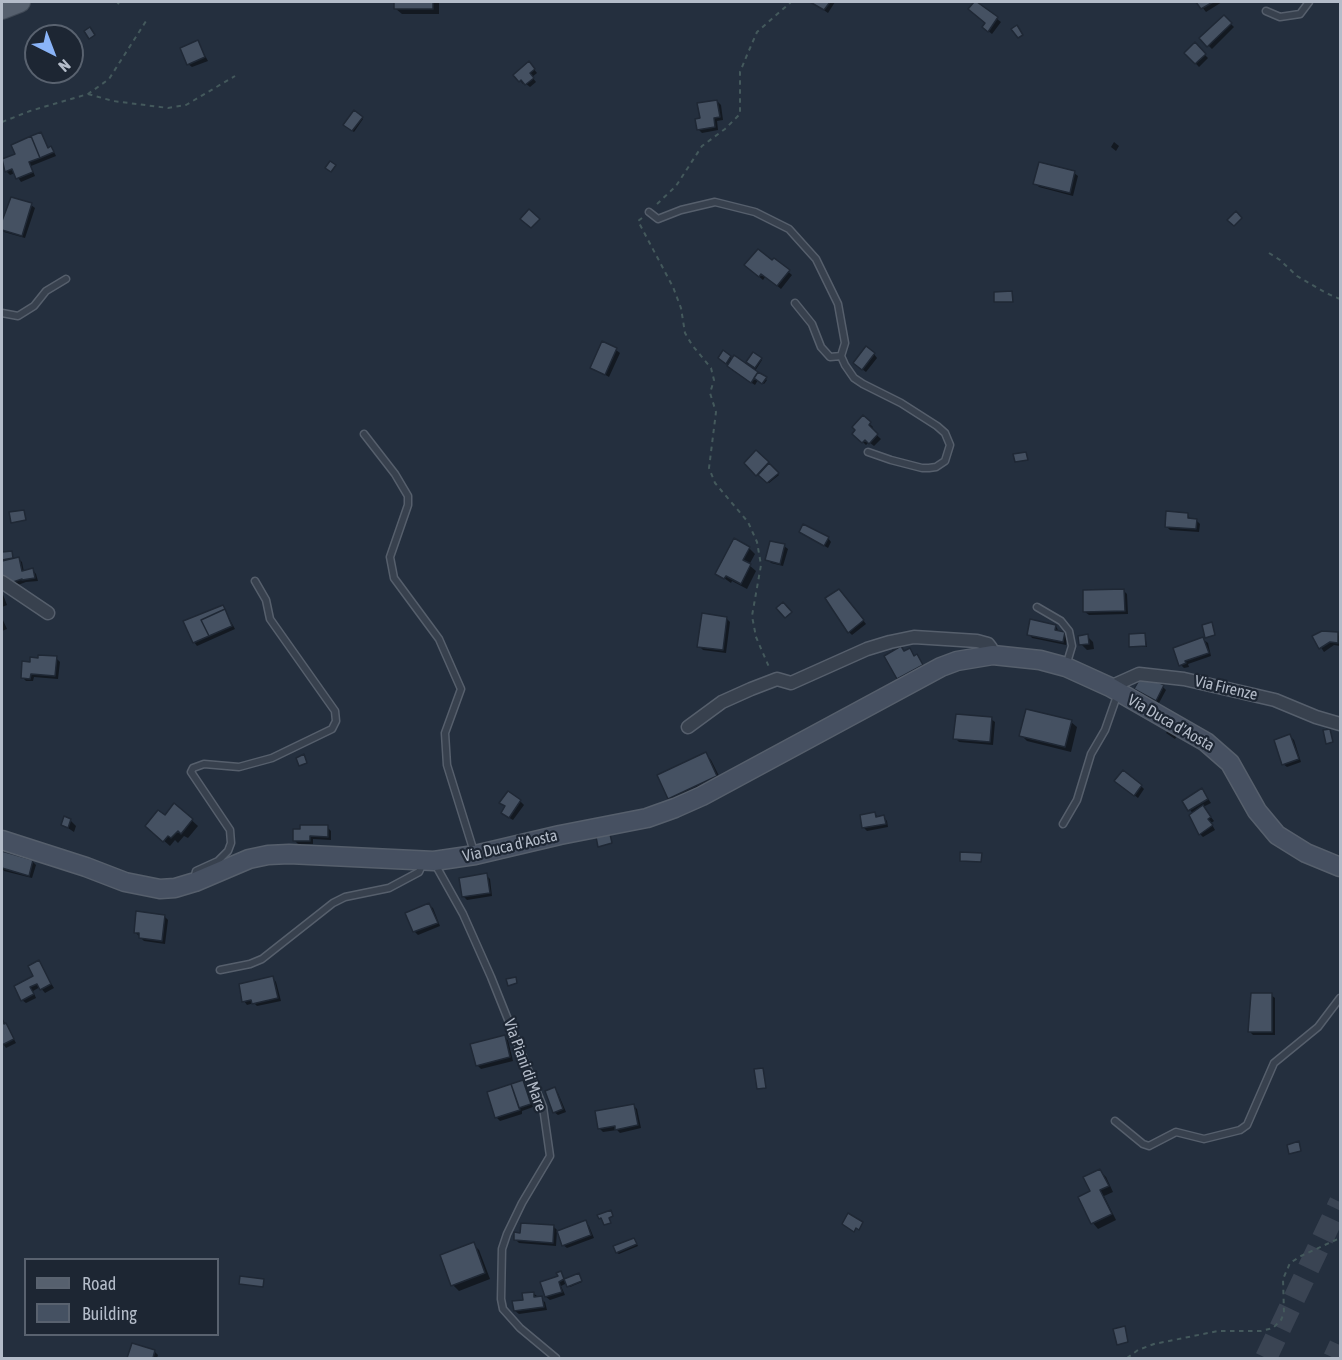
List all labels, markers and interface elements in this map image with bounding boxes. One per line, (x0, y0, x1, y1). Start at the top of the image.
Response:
north arrow (24, 24, 84, 84)
text: N (55, 56, 74, 76)
street label: Via Firenze (1193, 671, 1259, 705)
street label: Via Duca d'Aosta (1124, 691, 1218, 755)
street label: Via Duca d'Aosta (461, 826, 559, 866)
street label: Via Piani di Mare (499, 1016, 551, 1114)
legend (24, 1258, 219, 1336)
text: Road (82, 1273, 116, 1294)
text: Building (82, 1303, 137, 1324)

